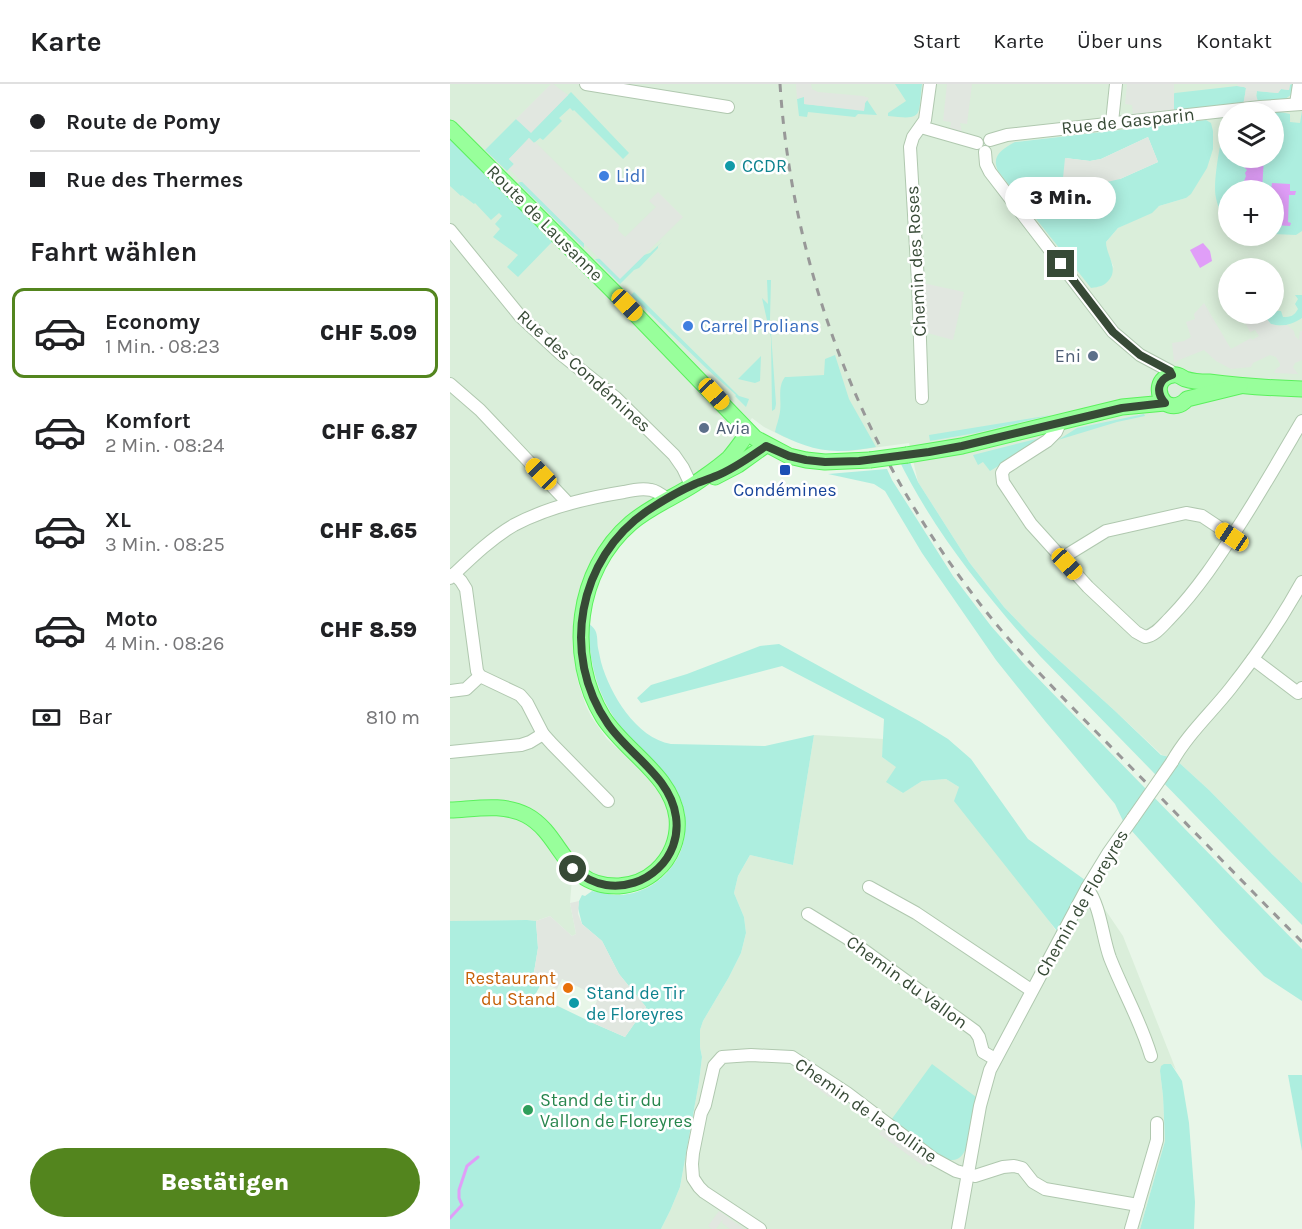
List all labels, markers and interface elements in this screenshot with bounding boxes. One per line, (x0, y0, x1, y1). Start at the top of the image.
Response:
text: Karte (30, 25, 102, 58)
text: Start (913, 29, 960, 53)
text: Karte (993, 29, 1044, 53)
text: Über uns (1077, 29, 1163, 53)
text: Kontakt (1196, 29, 1272, 53)
map controls (1218, 102, 1284, 324)
button: layers (1218, 102, 1284, 168)
street label: Rue de Gasparin (1060, 103, 1196, 139)
text: Route de Pomy (66, 109, 220, 135)
place label: CCDR (742, 155, 787, 177)
marker: CCDR (723, 159, 737, 173)
street label: Route de Lausanne (482, 160, 608, 286)
place label: Lidl (616, 165, 645, 187)
text: Rue des Thermes (66, 167, 243, 193)
marker: Lidl (597, 169, 611, 183)
callout: 3 Min. (1006, 177, 1116, 219)
button: + (1218, 180, 1284, 246)
street label: Chemin des Roses (901, 185, 931, 337)
text: 3 Min. (1030, 186, 1091, 209)
text: Fahrt wählen (30, 236, 197, 268)
route end (1047, 250, 1074, 277)
button: − (1218, 258, 1284, 324)
car (608, 286, 646, 324)
street label: Rue des Condémines (513, 305, 655, 437)
icon: car (33, 306, 87, 360)
text: Economy (105, 309, 200, 335)
place label: Carrel Prolians (700, 315, 819, 337)
marker: Carrel Prolians (681, 319, 695, 333)
text: CHF 5.09 (320, 320, 417, 346)
text: 1 Min. · 08:23 (105, 335, 220, 358)
place label: Eni (1055, 345, 1081, 367)
marker: Eni (1086, 349, 1100, 363)
car (695, 375, 733, 413)
icon: car (33, 405, 87, 459)
text: Komfort (105, 408, 191, 434)
place label: Avia (716, 417, 750, 439)
text: CHF 6.87 (321, 419, 417, 445)
marker: Avia (697, 421, 711, 435)
text: 2 Min. · 08:24 (105, 434, 224, 457)
car (522, 455, 560, 493)
marker: Condémines (778, 463, 792, 477)
place label: Condémines (733, 479, 837, 501)
icon: car (33, 504, 87, 558)
text: XL (105, 507, 131, 533)
text: CHF 8.65 (320, 518, 417, 544)
car (1212, 519, 1252, 555)
text: 3 Min. · 08:25 (105, 533, 225, 556)
car (1048, 545, 1086, 583)
icon: car (33, 603, 87, 657)
text: Moto (105, 606, 158, 632)
text: CHF 8.59 (320, 617, 417, 643)
text: 4 Min. · 08:26 (105, 632, 224, 655)
icon: cash (30, 701, 63, 734)
text: Bar (78, 704, 112, 730)
text: 810 m (366, 706, 420, 729)
street label: Chemin de Floreyres (1031, 825, 1133, 981)
route start (559, 855, 586, 882)
street label: Chemin du Vallon (842, 931, 972, 1033)
place label: Restaurant du Stand (465, 967, 556, 1010)
marker: Restaurant du Stand (561, 981, 575, 995)
place label: Stand de Tir de Floreyres (586, 982, 685, 1025)
marker: Stand de Tir de Floreyres (567, 996, 581, 1010)
street label: Chemin de la Colline (791, 1053, 941, 1167)
place label: Stand de tir du Vallon de Floreyres (540, 1089, 692, 1132)
marker: Stand de tir du Vallon de Floreyres (521, 1103, 535, 1117)
button: Bestätigen (30, 1148, 420, 1217)

